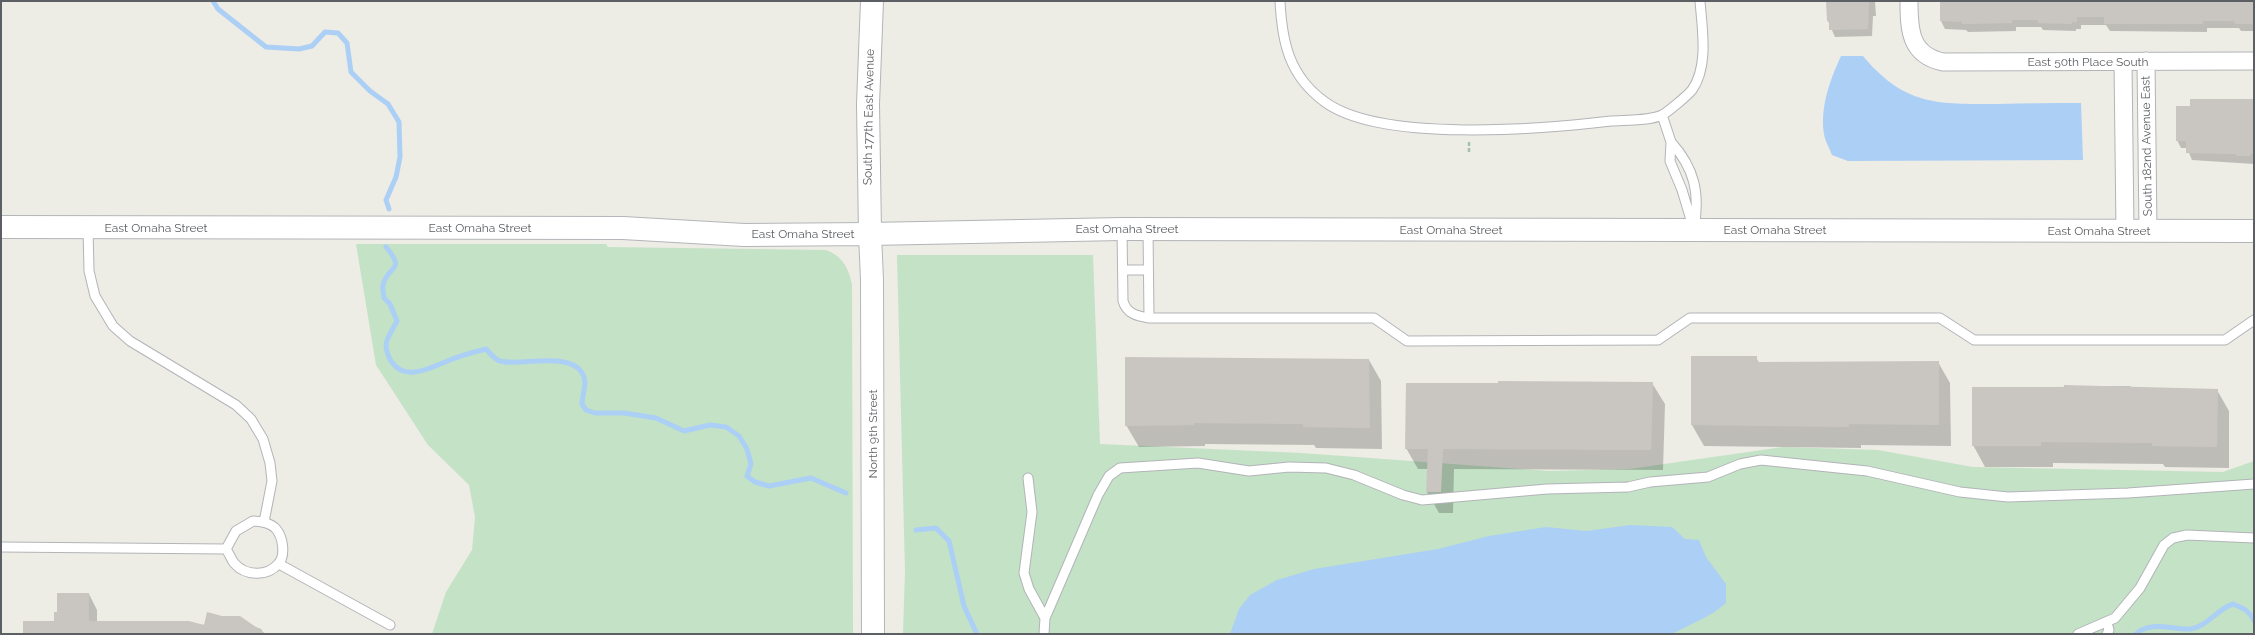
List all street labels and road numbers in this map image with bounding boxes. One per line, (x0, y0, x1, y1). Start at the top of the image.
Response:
street label: South 177th East Avenue (861, 49, 877, 185)
street label: East 50th Place South (2027, 55, 2149, 69)
street label: South 182nd Avenue East (2139, 76, 2155, 216)
street label: East Omaha Street (104, 221, 208, 235)
street label: East Omaha Street (428, 221, 532, 235)
street label: East Omaha Street (1075, 222, 1179, 236)
street label: East Omaha Street (1399, 223, 1503, 237)
street label: East Omaha Street (1723, 223, 1827, 237)
street label: East Omaha Street (2047, 224, 2151, 238)
street label: East Omaha Street (751, 227, 855, 241)
street label: North 9th Street (866, 390, 880, 478)

